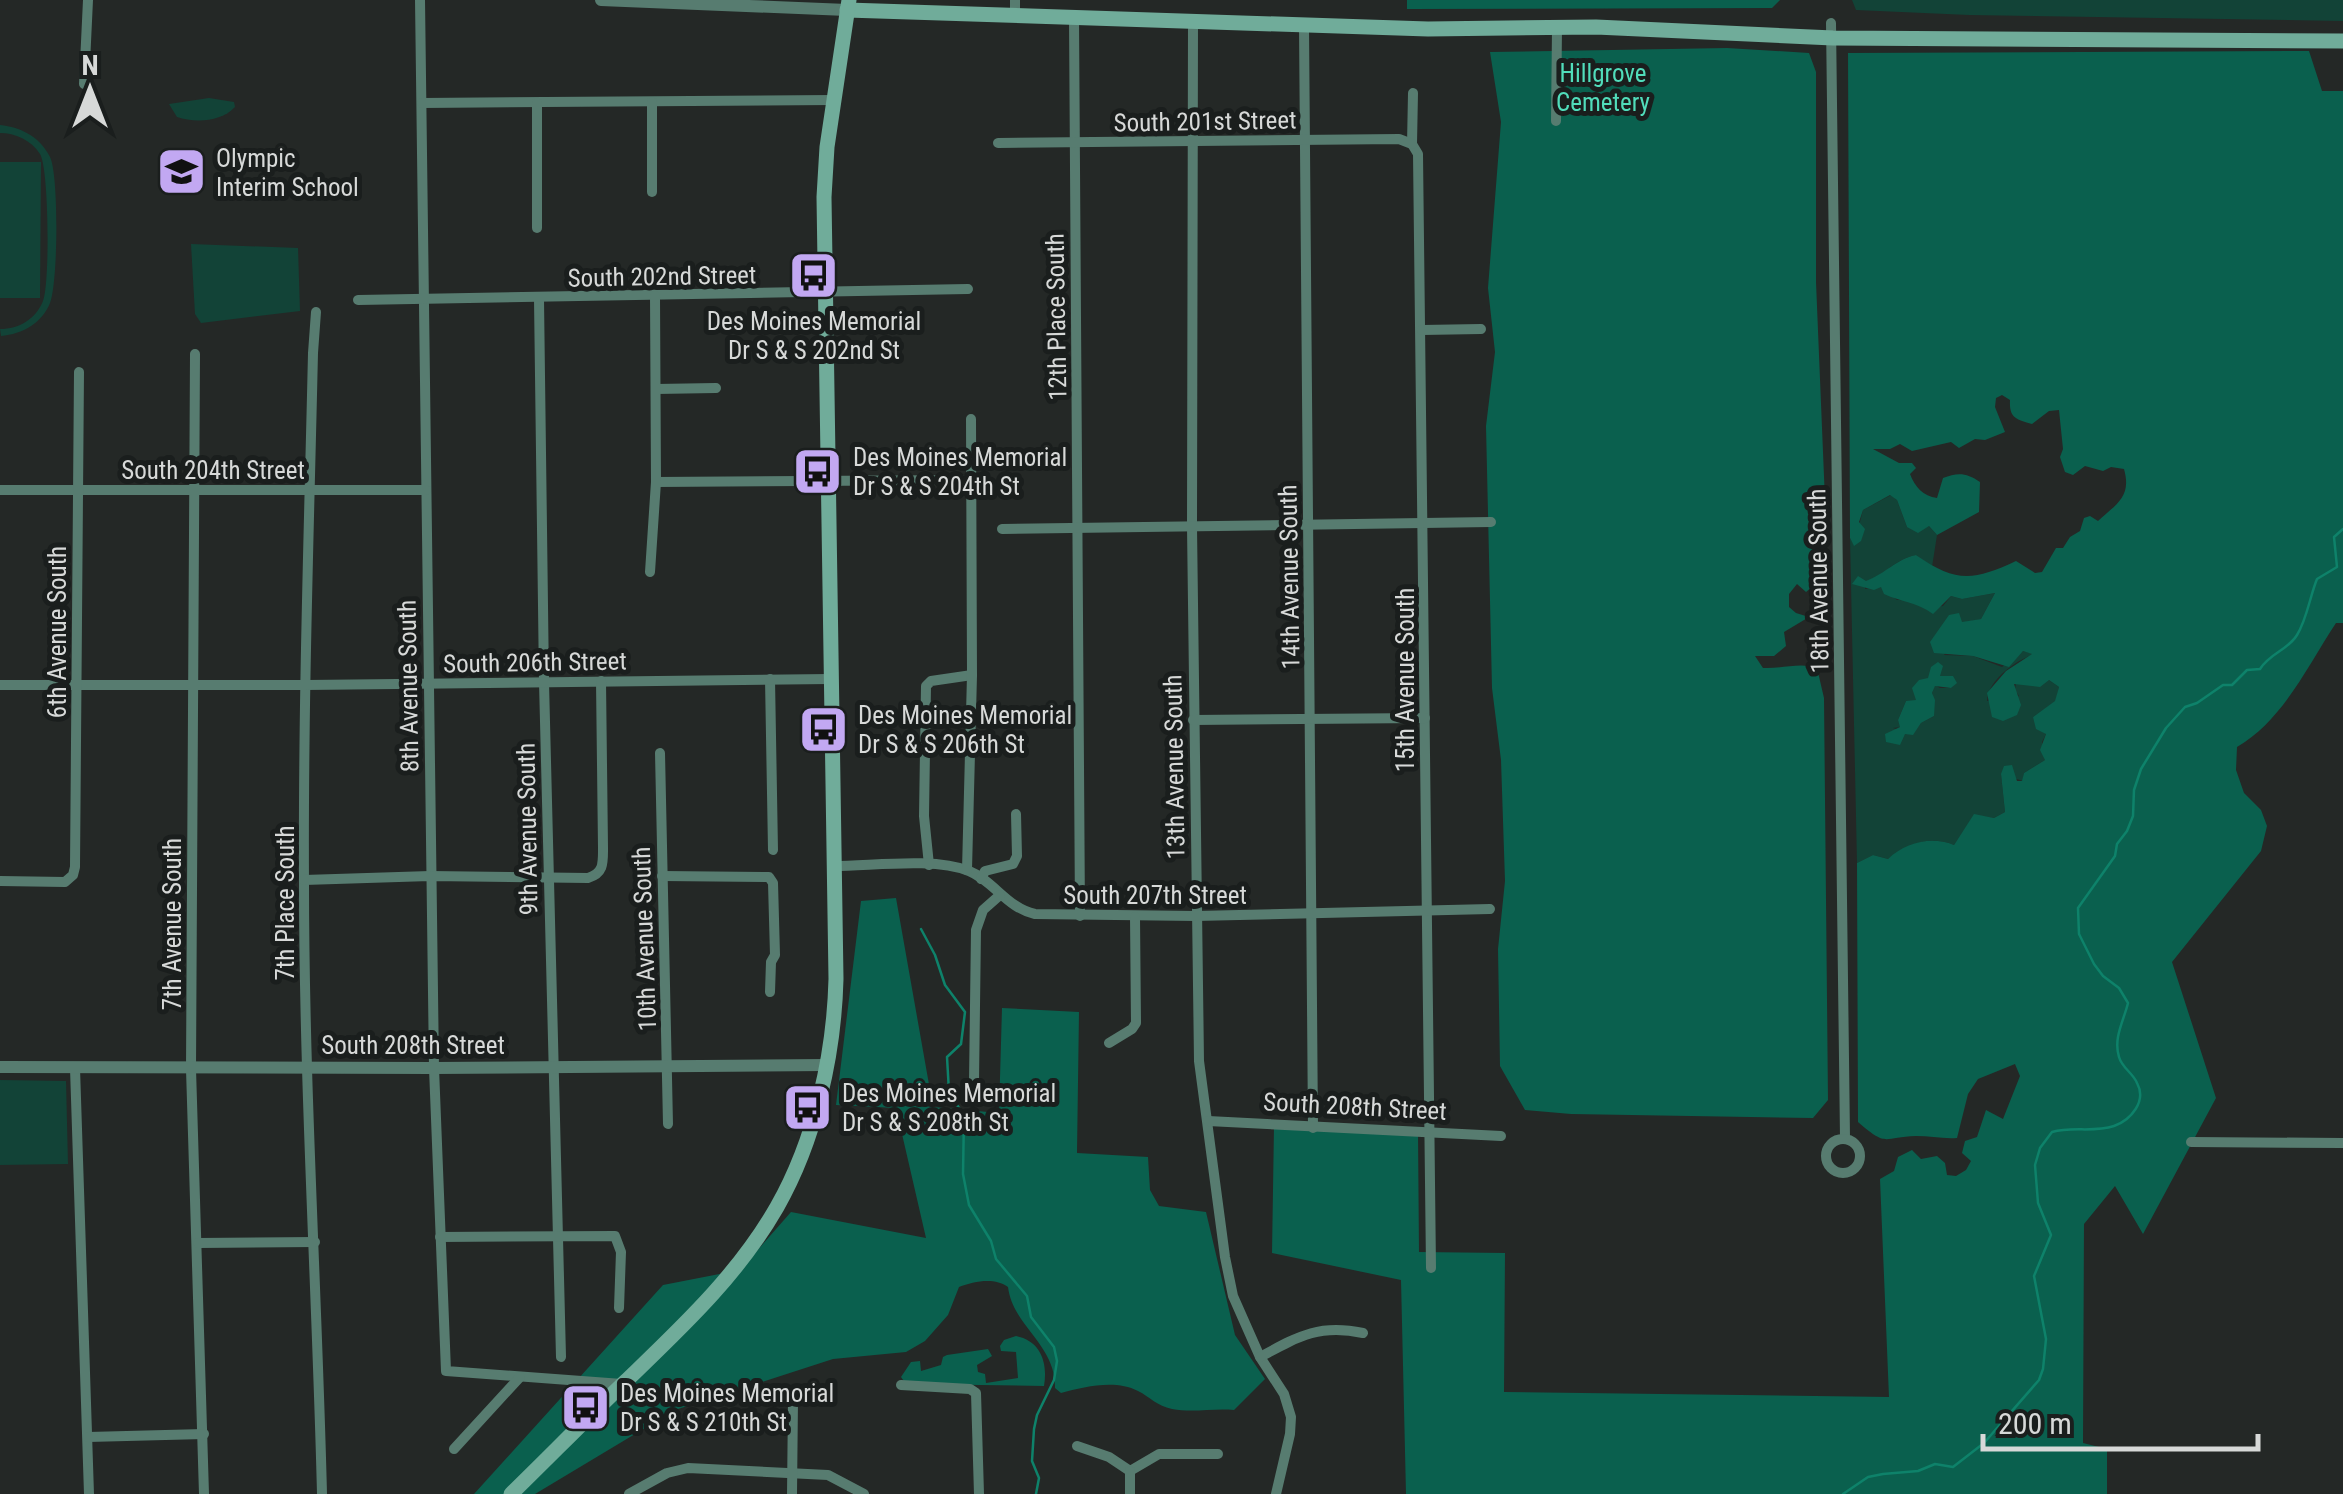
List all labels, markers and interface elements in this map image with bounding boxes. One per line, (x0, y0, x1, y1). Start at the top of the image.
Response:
north arrow (40, 40, 140, 140)
text: N (81, 49, 99, 82)
park label: Hillgrove Cemetery (1556, 59, 1650, 117)
street label: South 201st Street (1113, 105, 1297, 138)
place label: Olympic Interim School (216, 144, 359, 202)
school or university icon: Olympic Interim School (155, 146, 207, 198)
street label: 12th Place South (1041, 233, 1072, 401)
bus stop icon: Des Moines Memorial Dr S & S 202nd St (788, 249, 840, 301)
street label: South 202nd Street (567, 260, 757, 293)
place label: Des Moines Memorial Dr S & S 202nd St (707, 307, 921, 365)
place label: Des Moines Memorial Dr S & S 204th St (853, 443, 1067, 501)
bus stop icon: Des Moines Memorial Dr S & S 204th St (792, 445, 844, 497)
street label: South 204th Street (121, 456, 305, 485)
street label: 14th Avenue South (1273, 484, 1306, 670)
street label: 18th Avenue South (1802, 488, 1835, 674)
street label: 6th Avenue South (43, 546, 72, 718)
street label: 15th Avenue South (1391, 588, 1420, 772)
street label: 8th Avenue South (392, 600, 425, 772)
street label: South 206th Street (443, 646, 627, 679)
street label: 13th Avenue South (1158, 674, 1191, 860)
place label: Des Moines Memorial Dr S & S 206th St (858, 701, 1072, 759)
bus stop icon: Des Moines Memorial Dr S & S 206th St (797, 703, 849, 755)
street label: 9th Avenue South (511, 743, 544, 915)
street label: 7th Place South (271, 825, 300, 981)
street label: 7th Avenue South (158, 838, 187, 1010)
street label: 10th Avenue South (627, 846, 662, 1032)
street label: South 207th Street (1063, 881, 1247, 910)
street label: South 208th Street (321, 1031, 505, 1060)
place label: Des Moines Memorial Dr S & S 208th St (842, 1079, 1056, 1137)
bus stop icon: Des Moines Memorial Dr S & S 208th St (781, 1081, 833, 1133)
street label: South 208th Street (1263, 1087, 1447, 1126)
place label: Des Moines Memorial Dr S & S 210th St (620, 1379, 834, 1437)
bus stop icon: Des Moines Memorial Dr S & S 210th St (559, 1381, 611, 1433)
scale bar (1983, 1389, 2258, 1451)
text: 200 m (1998, 1406, 2072, 1441)

